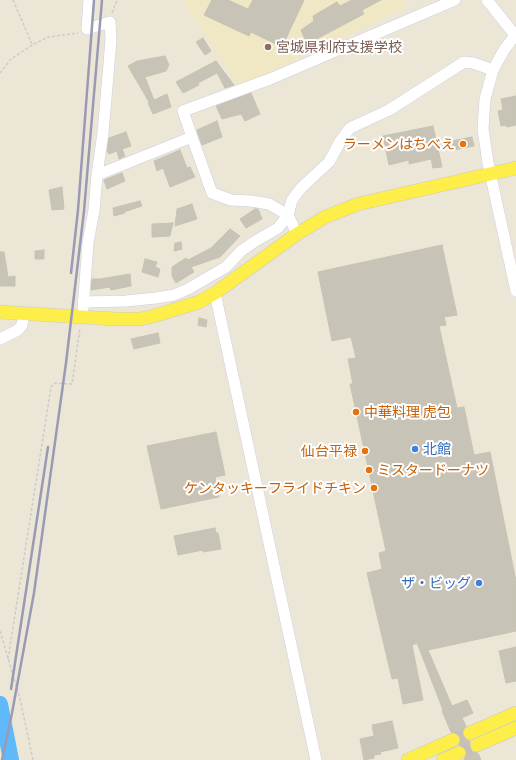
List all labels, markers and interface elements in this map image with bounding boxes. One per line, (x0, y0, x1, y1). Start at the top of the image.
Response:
place label: 宮城県利府支援学校 (276, 39, 402, 55)
marker: 宮城県利府支援学校 (263, 42, 273, 52)
place label: ラーメンはちべえ (343, 136, 455, 152)
marker: ラーメンはちべえ (458, 139, 468, 149)
place label: 中華料理 虎包 (364, 404, 451, 420)
marker: 中華料理 虎包 (351, 407, 361, 417)
place label: 北館 (423, 441, 451, 457)
place label: 仙台平禄 (301, 443, 357, 459)
marker: 北館 (410, 444, 420, 454)
marker: 仙台平禄 (360, 446, 370, 456)
place label: ミスタードーナツ (377, 462, 489, 478)
marker: ミスタードーナツ (364, 465, 374, 475)
place label: ケンタッキーフライドチキン (184, 480, 366, 496)
marker: ケンタッキーフライドチキン (369, 483, 379, 493)
place label: ザ・ビッグ (401, 575, 471, 591)
marker: ザ・ビッグ (474, 578, 484, 588)

